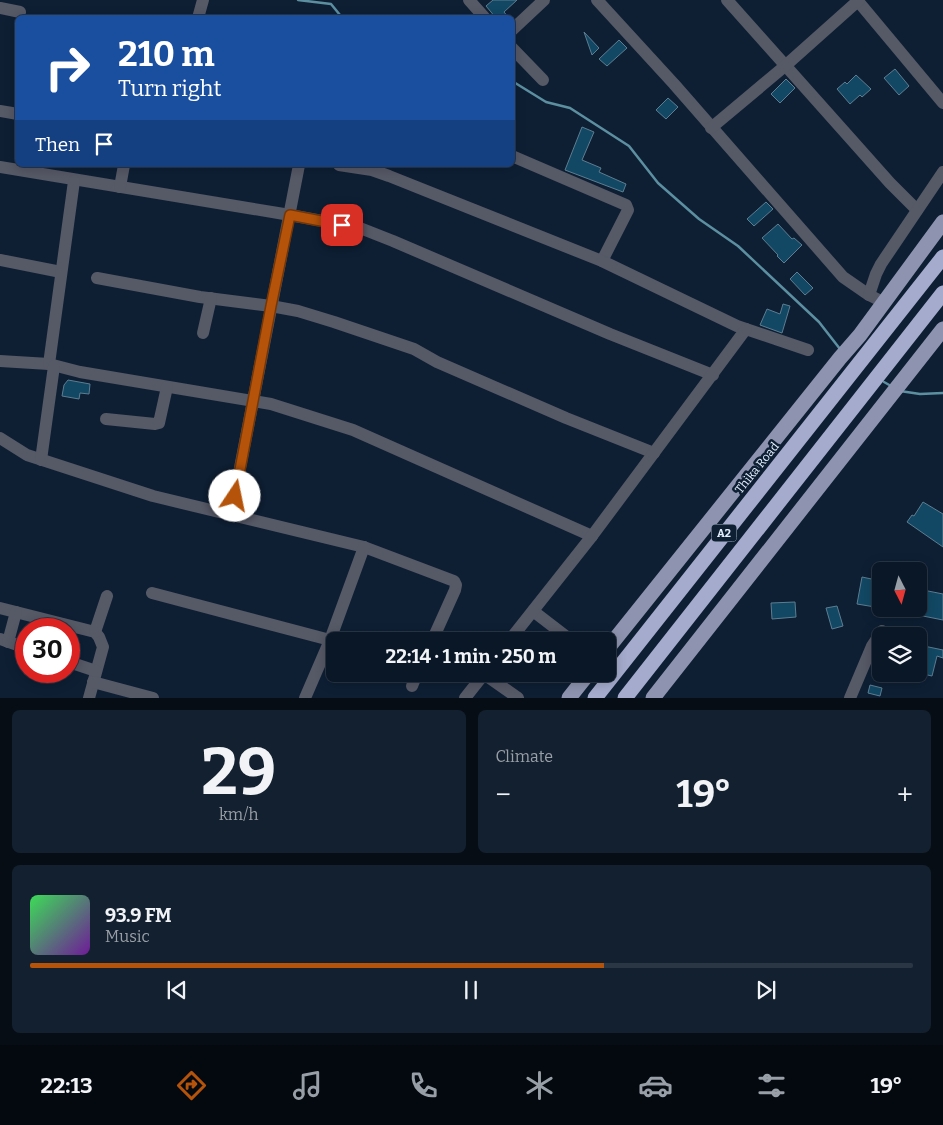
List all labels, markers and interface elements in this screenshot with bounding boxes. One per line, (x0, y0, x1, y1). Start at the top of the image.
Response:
text: 210 m (118, 33, 215, 75)
icon: right (35, 35, 100, 100)
text: Turn right (118, 75, 221, 102)
icon: arrive (90, 130, 118, 158)
text: Then (35, 133, 80, 156)
pin (321, 204, 363, 246)
icon: arrive (328, 211, 356, 239)
street label: Thika Road (732, 440, 782, 496)
position arrow (208, 469, 260, 521)
road number: A2 (712, 524, 736, 542)
north arrow (872, 562, 928, 618)
map controls (872, 562, 927, 682)
speed limit sign: 30 (15, 618, 80, 683)
button: layers (872, 627, 927, 682)
text: 22:14 · 1 min · 250 m (386, 645, 556, 668)
text: 29 (201, 733, 276, 811)
text: Climate (496, 747, 553, 766)
text: 19° (676, 771, 732, 817)
text: − (496, 778, 511, 811)
text: + (897, 778, 913, 811)
text: km/h (219, 805, 259, 824)
text: 93.9 FM (105, 904, 172, 927)
text: Music (105, 927, 150, 946)
icon: previous (163, 976, 191, 1004)
icon: pause (457, 976, 485, 1004)
icon: next (752, 976, 780, 1004)
icon: directions (174, 1068, 209, 1103)
icon: music (290, 1068, 325, 1103)
icon: phone (406, 1068, 441, 1103)
icon: climate (522, 1068, 557, 1103)
icon: car (638, 1068, 673, 1103)
icon: filters (754, 1068, 789, 1103)
text: 22:13 (41, 1072, 93, 1099)
text: 19° (870, 1072, 902, 1099)

